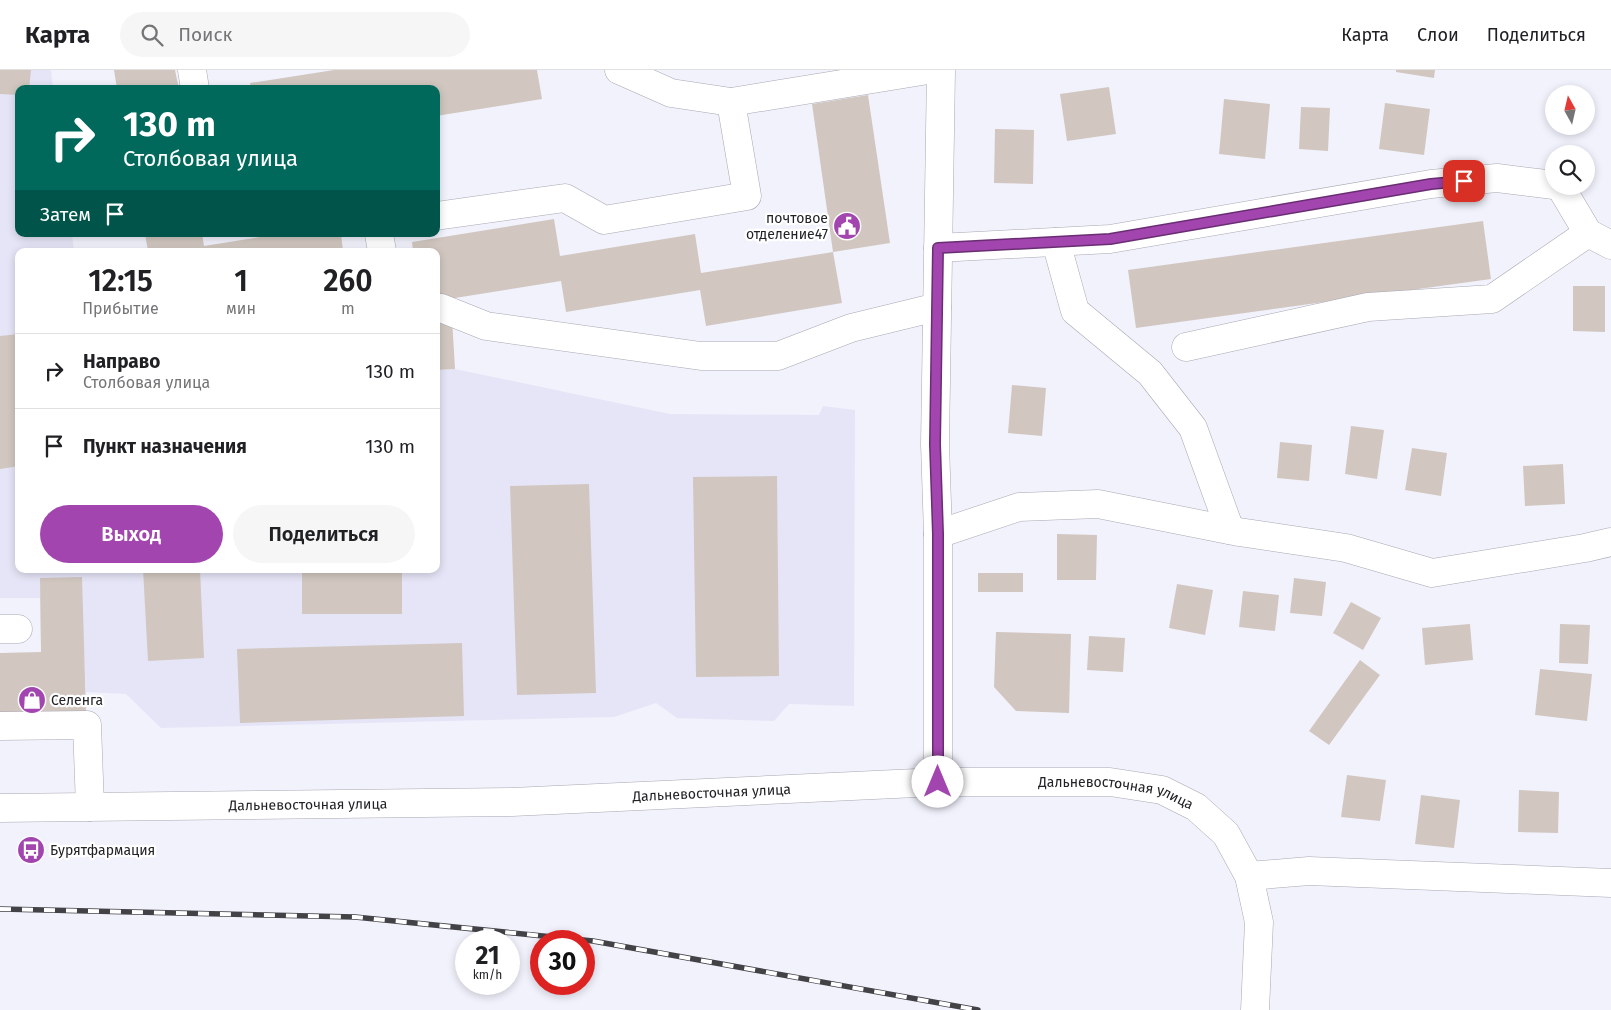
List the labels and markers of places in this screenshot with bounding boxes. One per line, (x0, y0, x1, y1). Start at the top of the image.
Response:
pin (1443, 160, 1485, 202)
place label: почтовое отделение47 (746, 210, 828, 243)
public building icon: почтовое отделение47 (832, 211, 862, 241)
shop icon: Селенга (17, 685, 47, 715)
place label: Селенга (51, 692, 103, 709)
bus stop icon: Бурятфармация (16, 835, 46, 865)
place label: Бурятфармация (50, 842, 155, 859)

